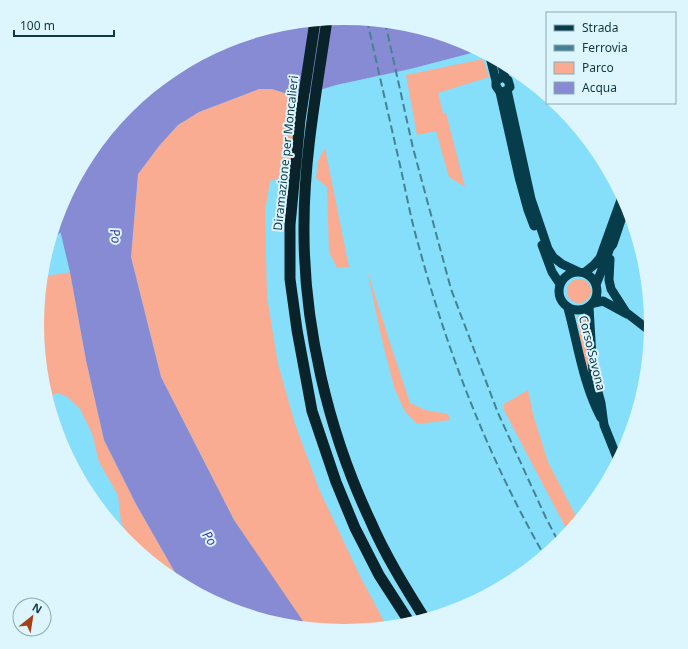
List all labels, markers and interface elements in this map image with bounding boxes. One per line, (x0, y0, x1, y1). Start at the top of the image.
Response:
scale bar (14, 12, 114, 38)
legend (546, 12, 676, 104)
text: 100 m (20, 17, 55, 34)
text: Strada (582, 19, 618, 36)
text: Ferrovia (582, 39, 628, 56)
text: Parco (582, 59, 614, 76)
street label: Diramazione per Moncalieri (269, 75, 302, 231)
text: Acqua (582, 79, 617, 96)
water label: Po (106, 227, 126, 245)
street label: Corso Savona (575, 314, 610, 392)
water label: Po (198, 527, 222, 549)
north arrow (12, 597, 52, 637)
text: N (30, 599, 45, 617)

